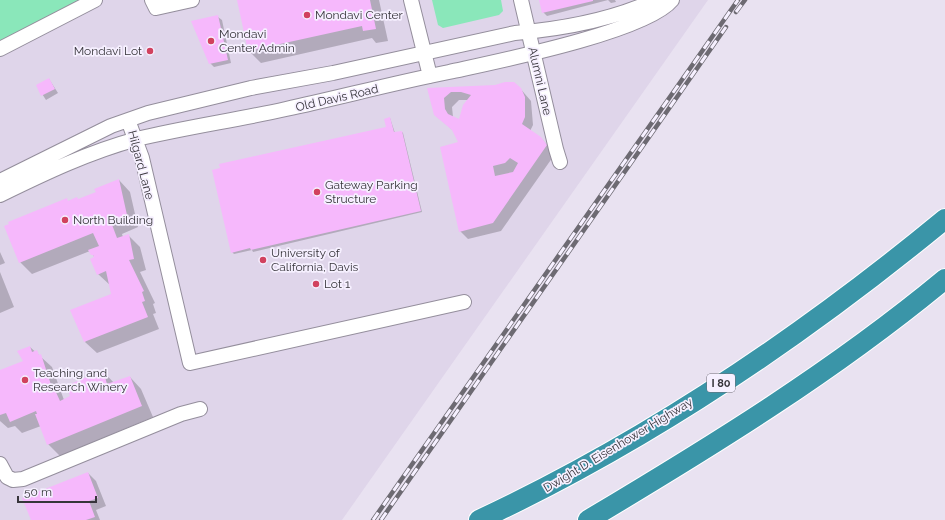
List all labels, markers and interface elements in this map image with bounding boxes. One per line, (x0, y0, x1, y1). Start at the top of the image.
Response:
place label: Mondavi Center (315, 8, 404, 22)
marker: Mondavi Center (302, 10, 312, 20)
place label: Mondavi Center Admin (219, 27, 295, 55)
marker: Mondavi Center Admin (206, 36, 216, 46)
place label: Mondavi Lot (74, 44, 142, 58)
street label: Alumni Lane (525, 45, 555, 117)
marker: Mondavi Lot (145, 46, 155, 56)
street label: Old Davis Road (294, 82, 380, 114)
street label: Hilgard Lane (125, 129, 157, 201)
place label: Gateway Parking Structure (325, 178, 418, 206)
marker: Gateway Parking Structure (312, 187, 322, 197)
place label: North Building (73, 213, 153, 227)
marker: North Building (60, 215, 70, 225)
place label: University of California, Davis (271, 246, 359, 274)
marker: University of California, Davis (258, 255, 268, 265)
place label: Lot 1 (324, 277, 350, 291)
marker: Lot 1 (311, 279, 321, 289)
place label: Teaching and Research Winery (33, 366, 128, 394)
road number: I 80 (707, 374, 735, 392)
marker: Teaching and Research Winery (20, 375, 30, 385)
street label: Dwight D. Eisenhower Highway (541, 395, 696, 495)
scale bar (18, 478, 96, 504)
text: 50 m (24, 485, 52, 499)

